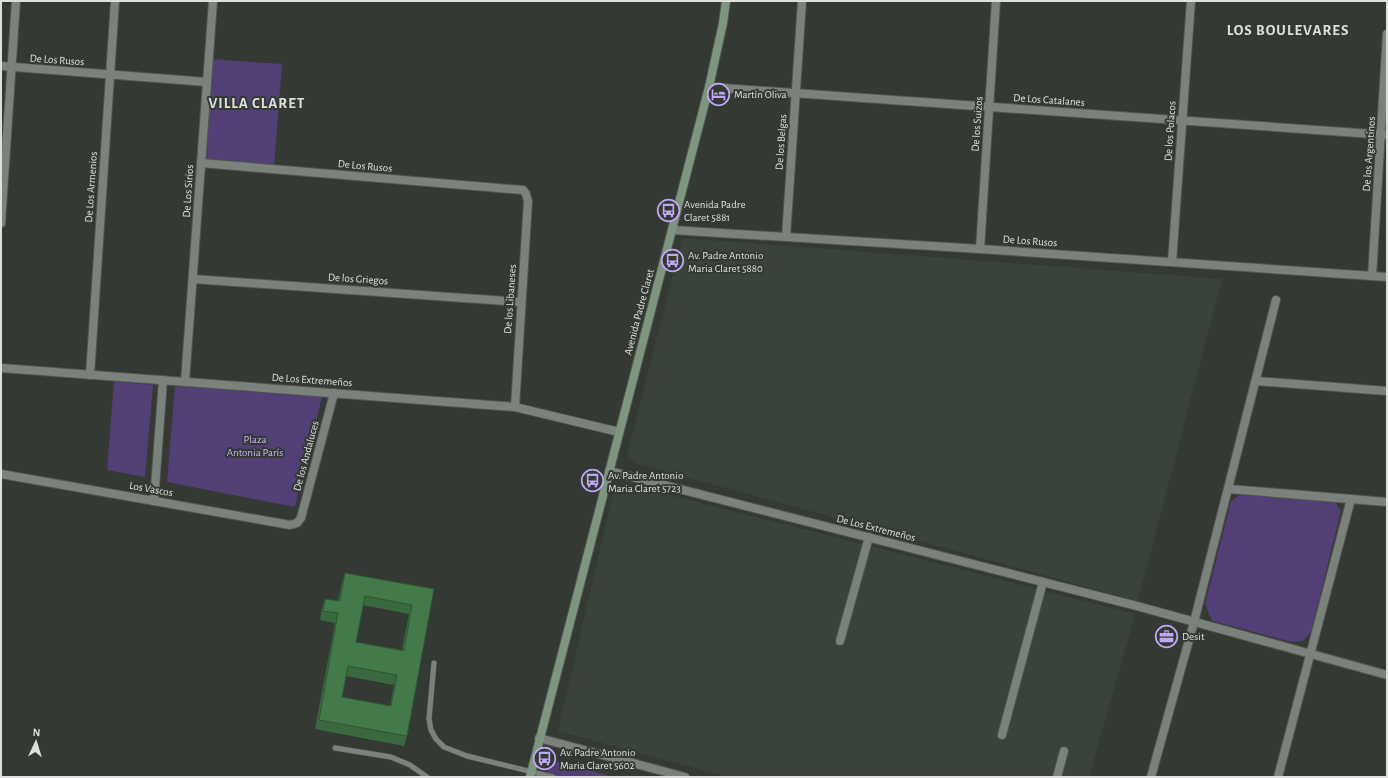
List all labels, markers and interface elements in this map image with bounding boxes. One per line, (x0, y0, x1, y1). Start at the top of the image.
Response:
district label: LOS BOULEVARES (1227, 23, 1349, 38)
street label: De Los Rusos (29, 53, 85, 67)
hotel icon: Martín Oliva (706, 81, 732, 107)
place label: Martín Oliva (734, 89, 787, 100)
street label: De Los Catalanes (1013, 92, 1085, 108)
district label: VILLA CLARET (209, 96, 305, 111)
street label: De los Suizos (970, 96, 984, 152)
street label: De los Polacos (1162, 101, 1178, 161)
street label: De los Belgas (774, 114, 788, 170)
street label: De los Argentinos (1361, 116, 1377, 192)
street label: De Los Armenios (83, 151, 99, 223)
street label: De Los Rusos (337, 158, 393, 174)
street label: De Los Sirios (181, 164, 195, 218)
bus stop icon: Avenida Padre Claret 5881 (656, 197, 682, 223)
place label: Avenida Padre Claret 5881 (684, 199, 745, 223)
street label: De Los Rusos (1002, 234, 1058, 248)
bus stop icon: Av. Padre Antonio Maria Claret 5880 (660, 248, 686, 274)
place label: Av. Padre Antonio Maria Claret 5880 (688, 250, 763, 274)
street label: De los Libaneses (502, 264, 518, 334)
street label: Avenida Padre Claret (622, 267, 656, 356)
street label: De los Griegos (327, 271, 389, 287)
street label: De Los Extremeños (271, 372, 353, 388)
street label: De los Andaluces (291, 420, 321, 492)
park label: Plaza Antonia París (227, 434, 283, 458)
bus stop icon: Av. Padre Antonio Maria Claret 5723 (580, 468, 606, 494)
place label: Av. Padre Antonio Maria Claret 5723 (608, 470, 683, 494)
street label: Los Vascos (128, 480, 174, 498)
street label: De Los Extremeños (835, 513, 917, 543)
office icon: Desit (1154, 623, 1180, 649)
place label: Desit (1182, 631, 1205, 642)
north arrow (16, 722, 56, 762)
text: N (32, 727, 41, 738)
bus stop icon: Av. Padre Antonio Maria Claret 5602 (532, 745, 558, 771)
place label: Av. Padre Antonio Maria Claret 5602 (560, 747, 635, 771)

